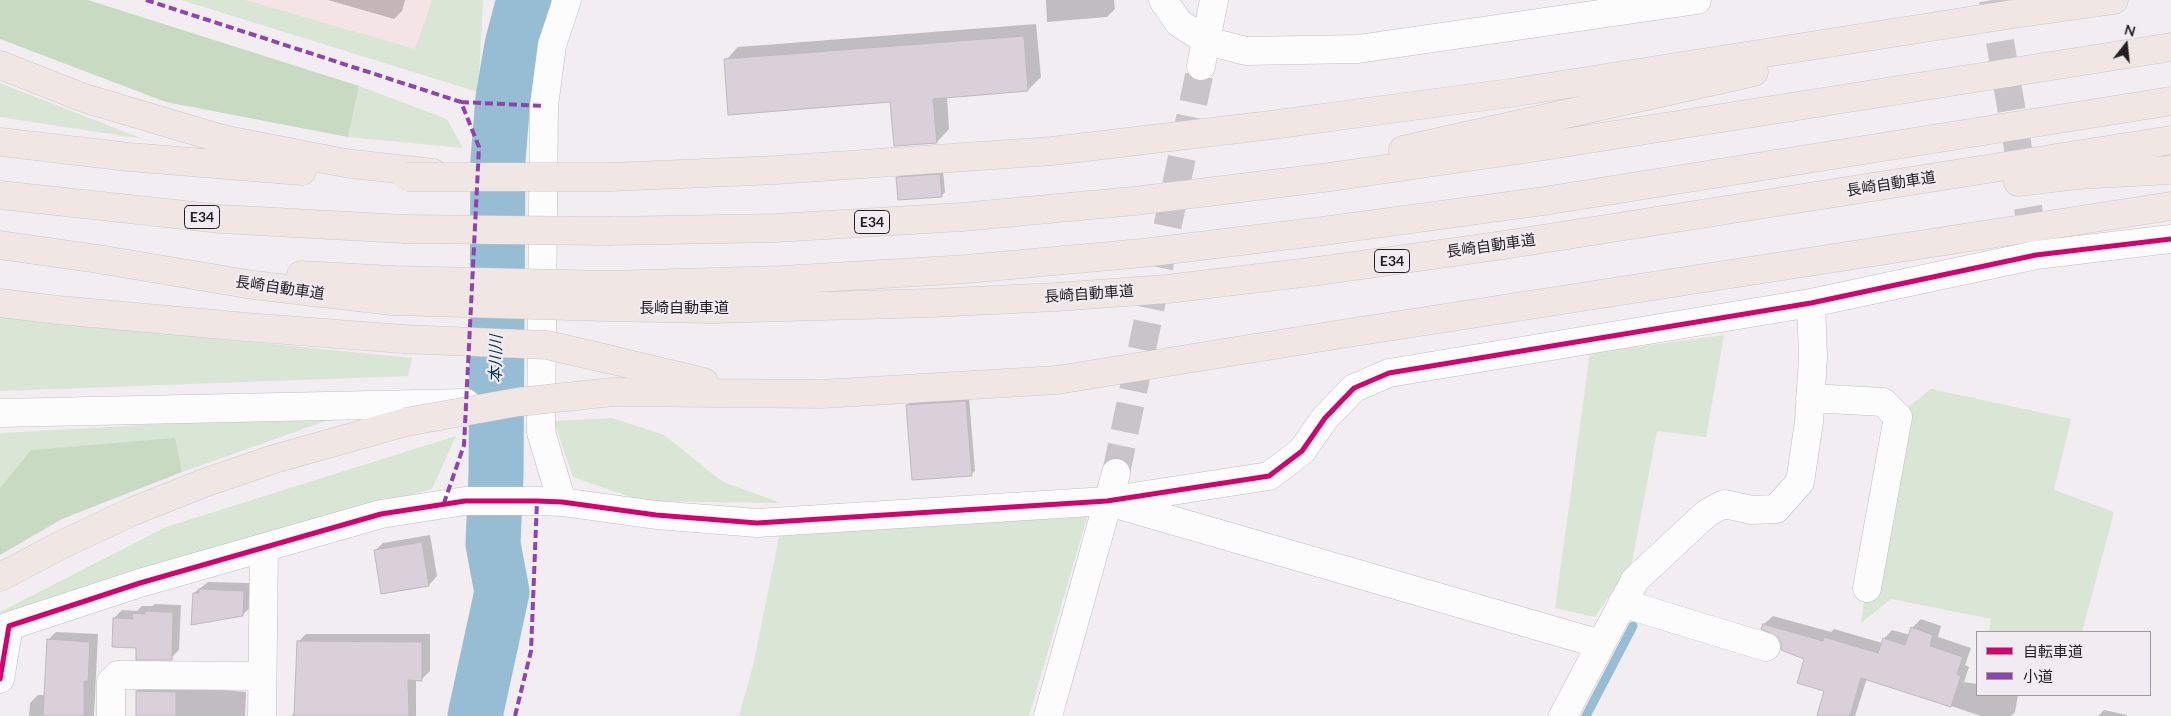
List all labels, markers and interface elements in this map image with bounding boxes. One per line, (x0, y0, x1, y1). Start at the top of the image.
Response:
north arrow (2101, 20, 2151, 70)
text: N (2123, 20, 2138, 40)
street label: 長崎自動車道 (1845, 168, 1937, 200)
road number: E34 (184, 206, 220, 228)
road number: E34 (854, 210, 890, 233)
street label: 長崎自動車道 (1445, 231, 1537, 261)
road number: E34 (1374, 250, 1410, 272)
street label: 長崎自動車道 (234, 273, 326, 303)
street label: 長崎自動車道 (1043, 282, 1135, 306)
street label: 長崎自動車道 (639, 299, 729, 317)
water label: 本川川 (486, 335, 506, 383)
legend (1976, 631, 2151, 696)
text: 自転車道 (2023, 642, 2083, 660)
text: 小道 (2023, 667, 2053, 685)

